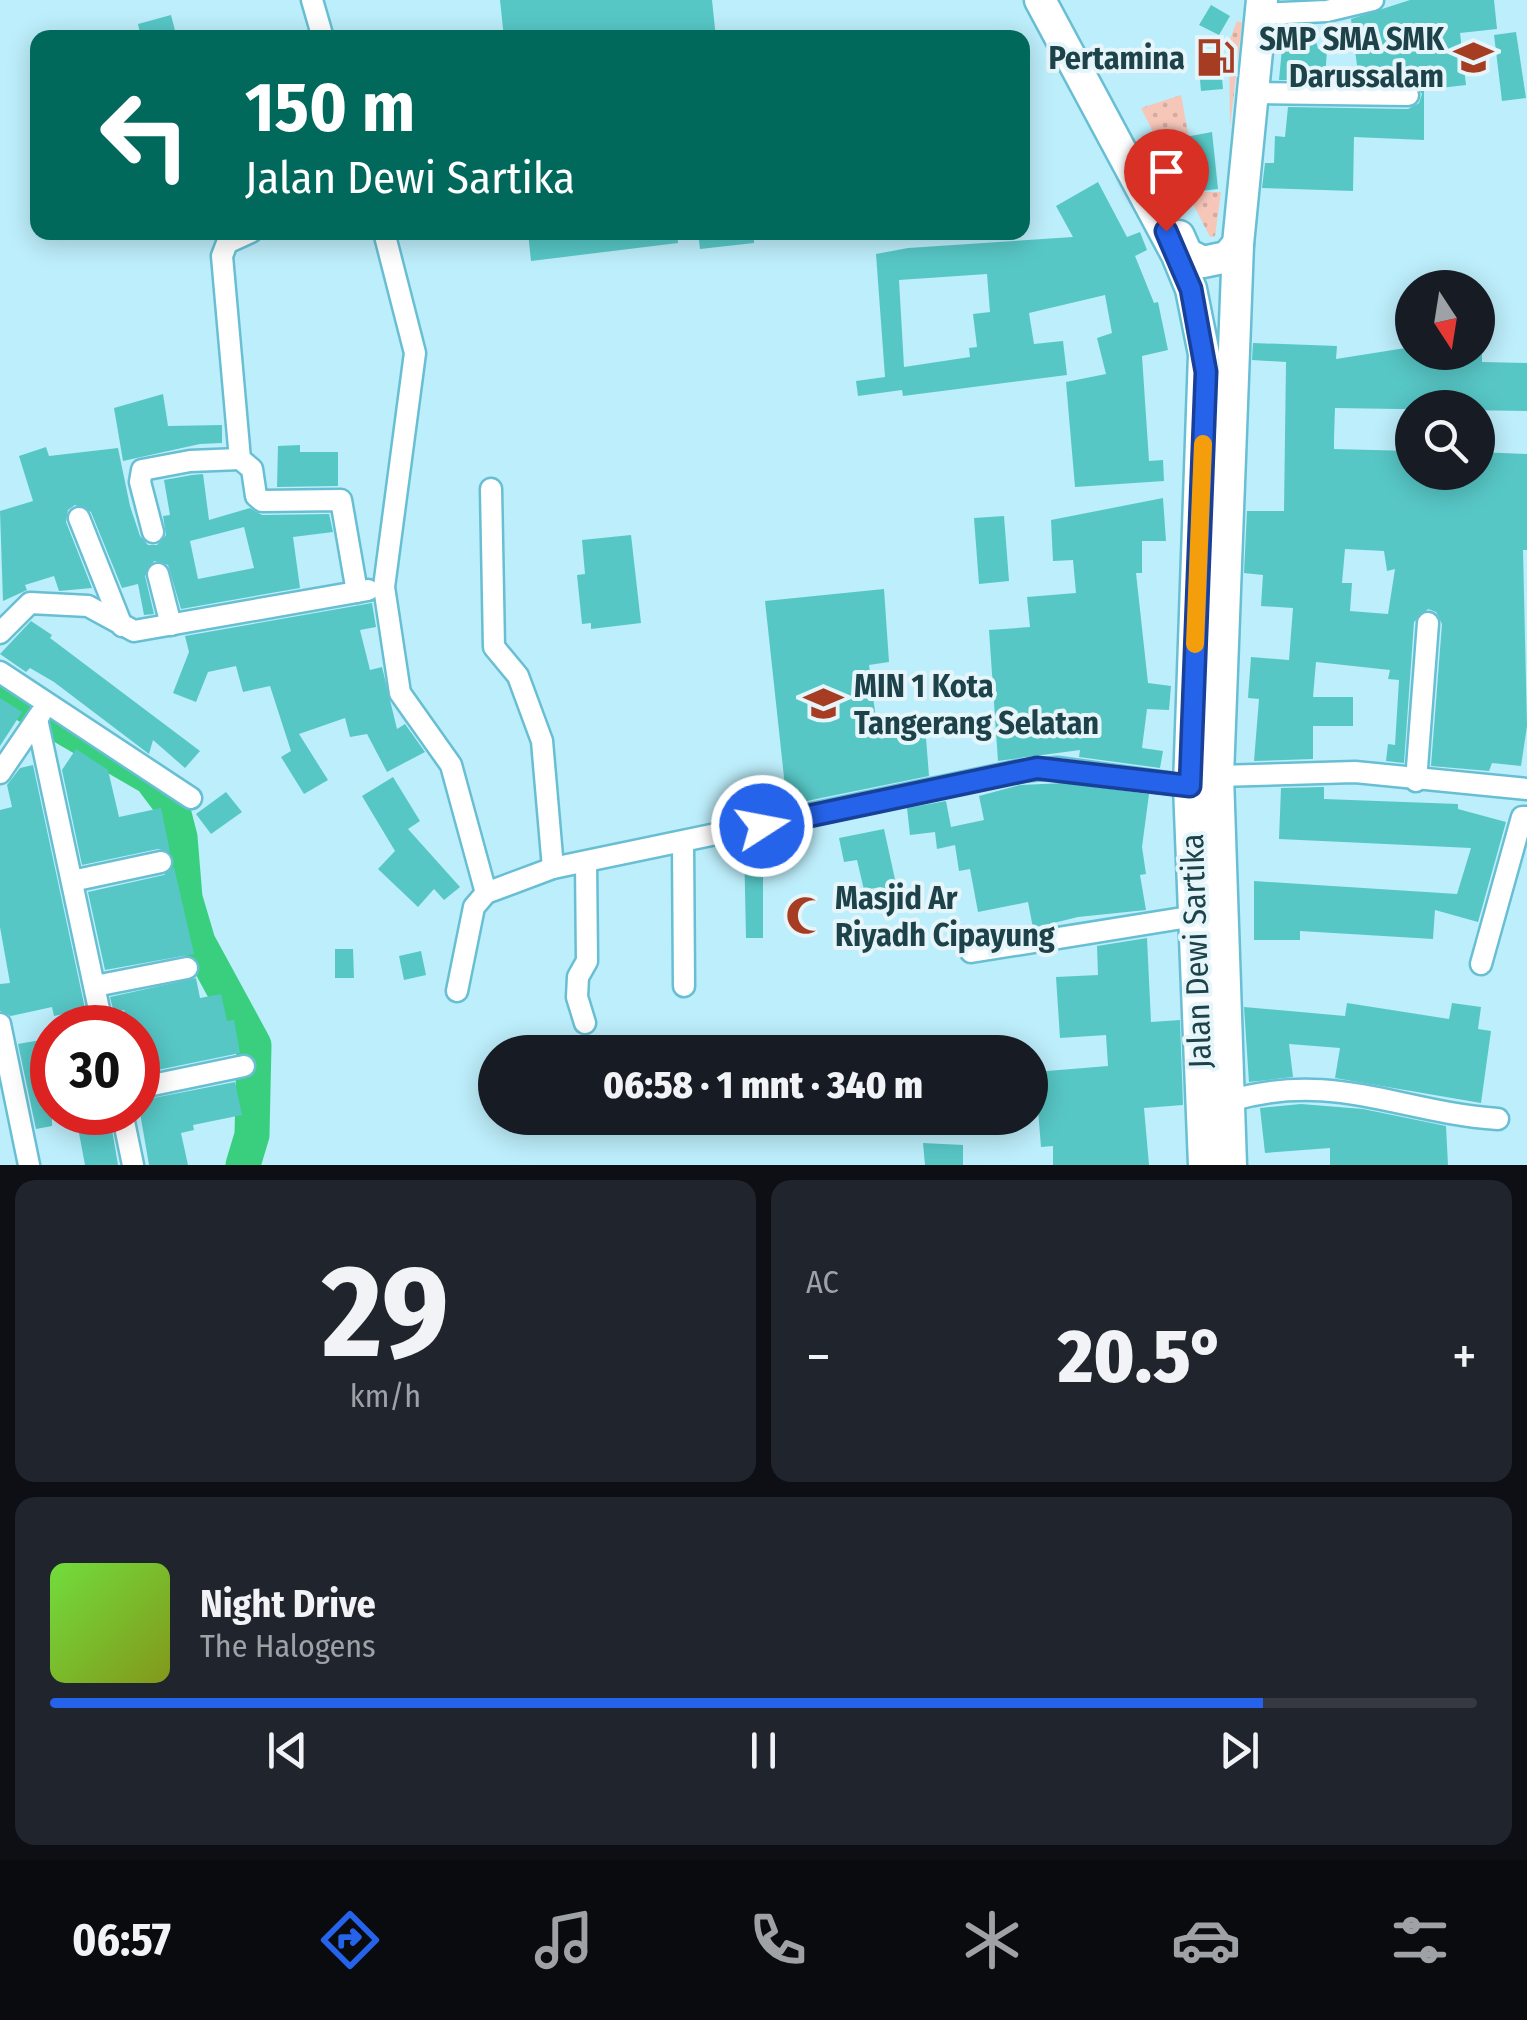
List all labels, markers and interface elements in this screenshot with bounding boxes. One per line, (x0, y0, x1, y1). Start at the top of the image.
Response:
place label: SMP SMA SMK Darussalam (1259, 20, 1444, 95)
school or university icon: SMP SMA SMK Darussalam (1453, 36, 1495, 78)
fuel station icon: Pertamina (1194, 37, 1236, 79)
place label: Pertamina (1048, 39, 1185, 77)
text: 150 m (245, 66, 415, 150)
icon: left (80, 70, 210, 200)
pin (1124, 129, 1209, 232)
icon: arrive (1139, 144, 1194, 199)
text: Jalan Dewi Sartika (245, 151, 575, 205)
north arrow (1395, 270, 1495, 370)
map controls (1395, 270, 1495, 490)
button: search (1395, 390, 1495, 490)
place label: MIN 1 Kota Tangerang Selatan (854, 667, 1099, 742)
school or university icon: MIN 1 Kota Tangerang Selatan (803, 683, 845, 725)
position arrow (710, 774, 814, 878)
street label: Jalan Dewi Sartika (1173, 833, 1219, 1069)
place label: Masjid Ar Riyadh Cipayung (835, 879, 1055, 954)
mosque icon: Masjid Ar Riyadh Cipayung (784, 895, 826, 937)
speed limit sign: 30 (30, 1005, 160, 1135)
text: 06:58 · 1 mnt · 340 m (603, 1062, 923, 1108)
text: 29 (322, 1234, 449, 1390)
text: AC (806, 1263, 839, 1301)
text: 20.5° (1058, 1312, 1225, 1402)
text: − (806, 1324, 831, 1390)
text: + (1452, 1324, 1477, 1390)
text: km/h (350, 1377, 421, 1415)
text: Night Drive (200, 1581, 376, 1627)
text: The Halogens (200, 1627, 376, 1665)
icon: previous (260, 1723, 315, 1778)
icon: pause (736, 1723, 791, 1778)
icon: next (1212, 1723, 1267, 1778)
icon: directions (315, 1905, 385, 1975)
icon: music (529, 1905, 599, 1975)
icon: phone (743, 1905, 813, 1975)
icon: climate (957, 1905, 1027, 1975)
icon: car (1171, 1905, 1241, 1975)
icon: filters (1385, 1905, 1455, 1975)
text: 06:57 (72, 1913, 171, 1967)

